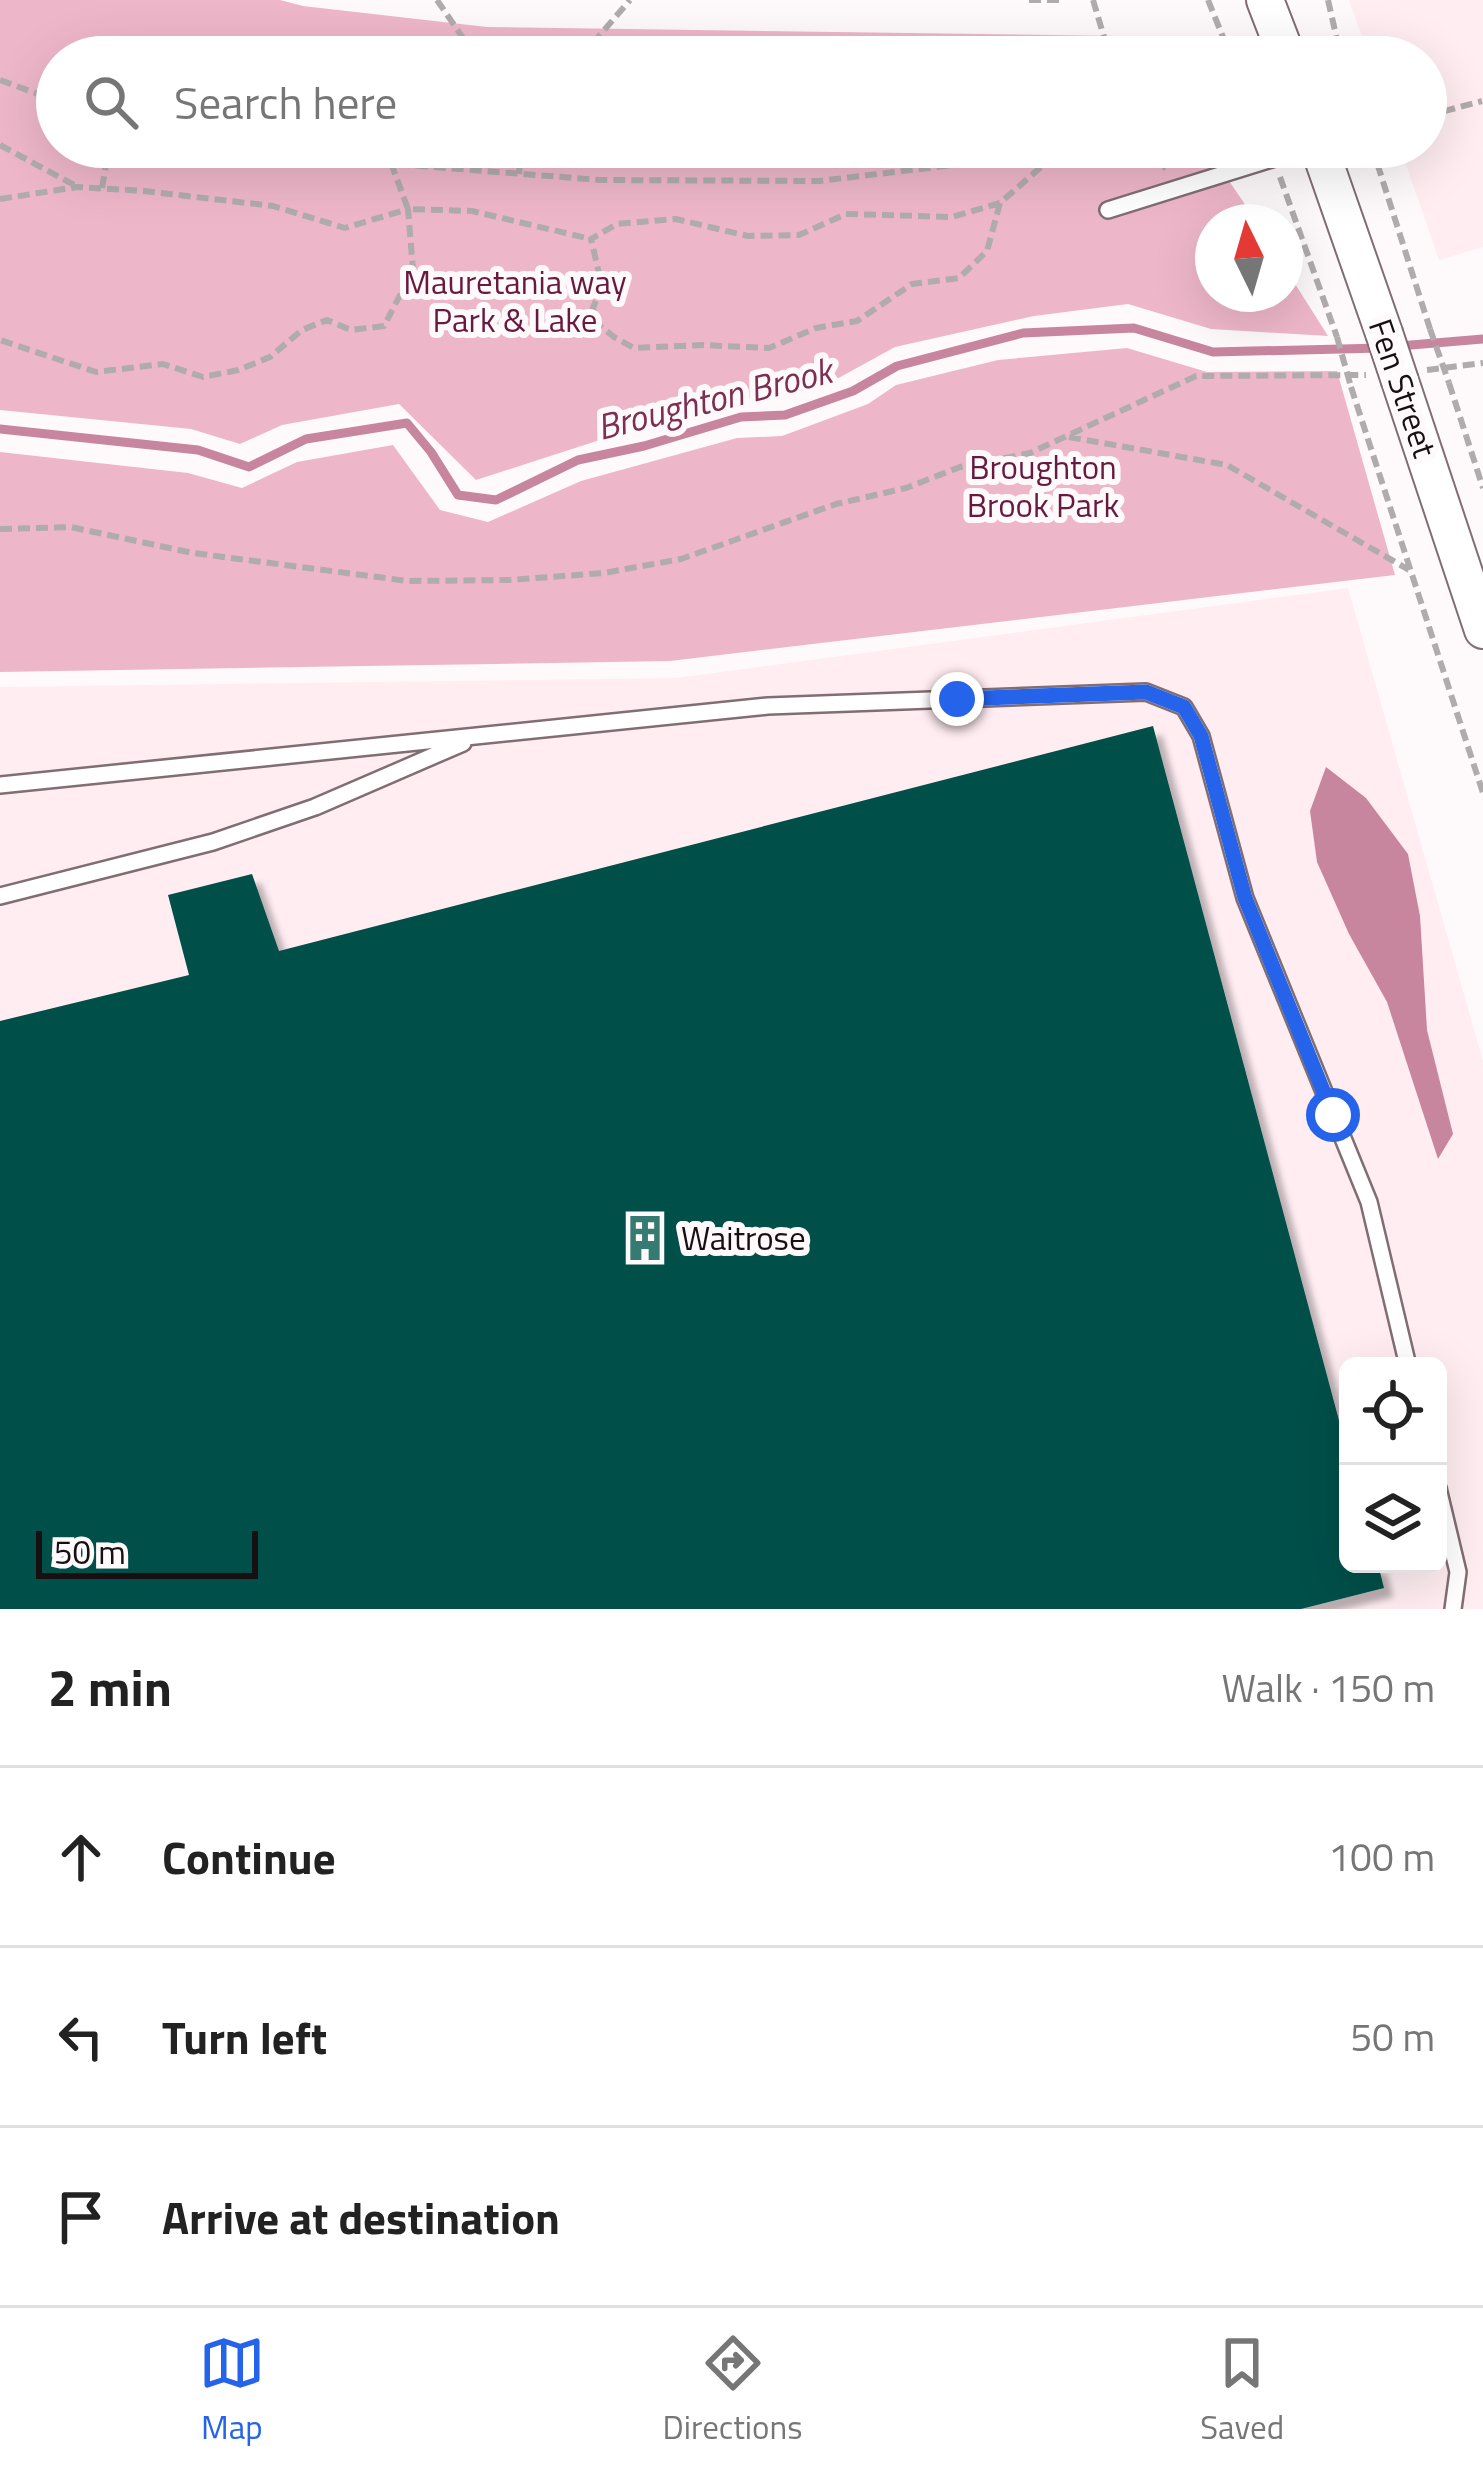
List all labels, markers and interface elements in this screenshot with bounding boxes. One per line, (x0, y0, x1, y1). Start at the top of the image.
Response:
search box (36, 36, 1447, 168)
text: Search here (174, 68, 397, 136)
icon: search (78, 69, 144, 135)
north arrow (1195, 204, 1303, 312)
park label: Mauretania way Park & Lake (403, 257, 627, 345)
street label: Fen Street (1356, 312, 1450, 464)
water label: Broughton Brook (591, 341, 841, 454)
park label: Broughton Brook Park (967, 442, 1119, 530)
route end (930, 672, 984, 726)
route start (1306, 1088, 1360, 1142)
building icon: Waitrose (620, 1213, 670, 1263)
place label: Waitrose (681, 1213, 806, 1263)
map controls (1339, 1357, 1447, 1573)
button: locate (1339, 1357, 1447, 1465)
button: layers (1339, 1465, 1447, 1573)
scale bar (36, 1525, 258, 1578)
text: 50 m (54, 1527, 126, 1577)
text: 2 min (48, 1648, 172, 1726)
text: Walk · 150 m (1221, 1658, 1435, 1717)
text: Continue (162, 1823, 336, 1891)
icon: ahead (48, 1824, 114, 1890)
text: 100 m (1328, 1827, 1435, 1886)
text: Turn left (162, 2003, 327, 2071)
icon: left (48, 2004, 114, 2070)
text: 50 m (1350, 2007, 1435, 2066)
text: Arrive at destination (162, 2183, 560, 2251)
icon: arrive (48, 2184, 114, 2250)
tab: Map (199, 2330, 265, 2452)
tab: Directions (663, 2330, 802, 2452)
tab: Saved (1200, 2330, 1284, 2452)

